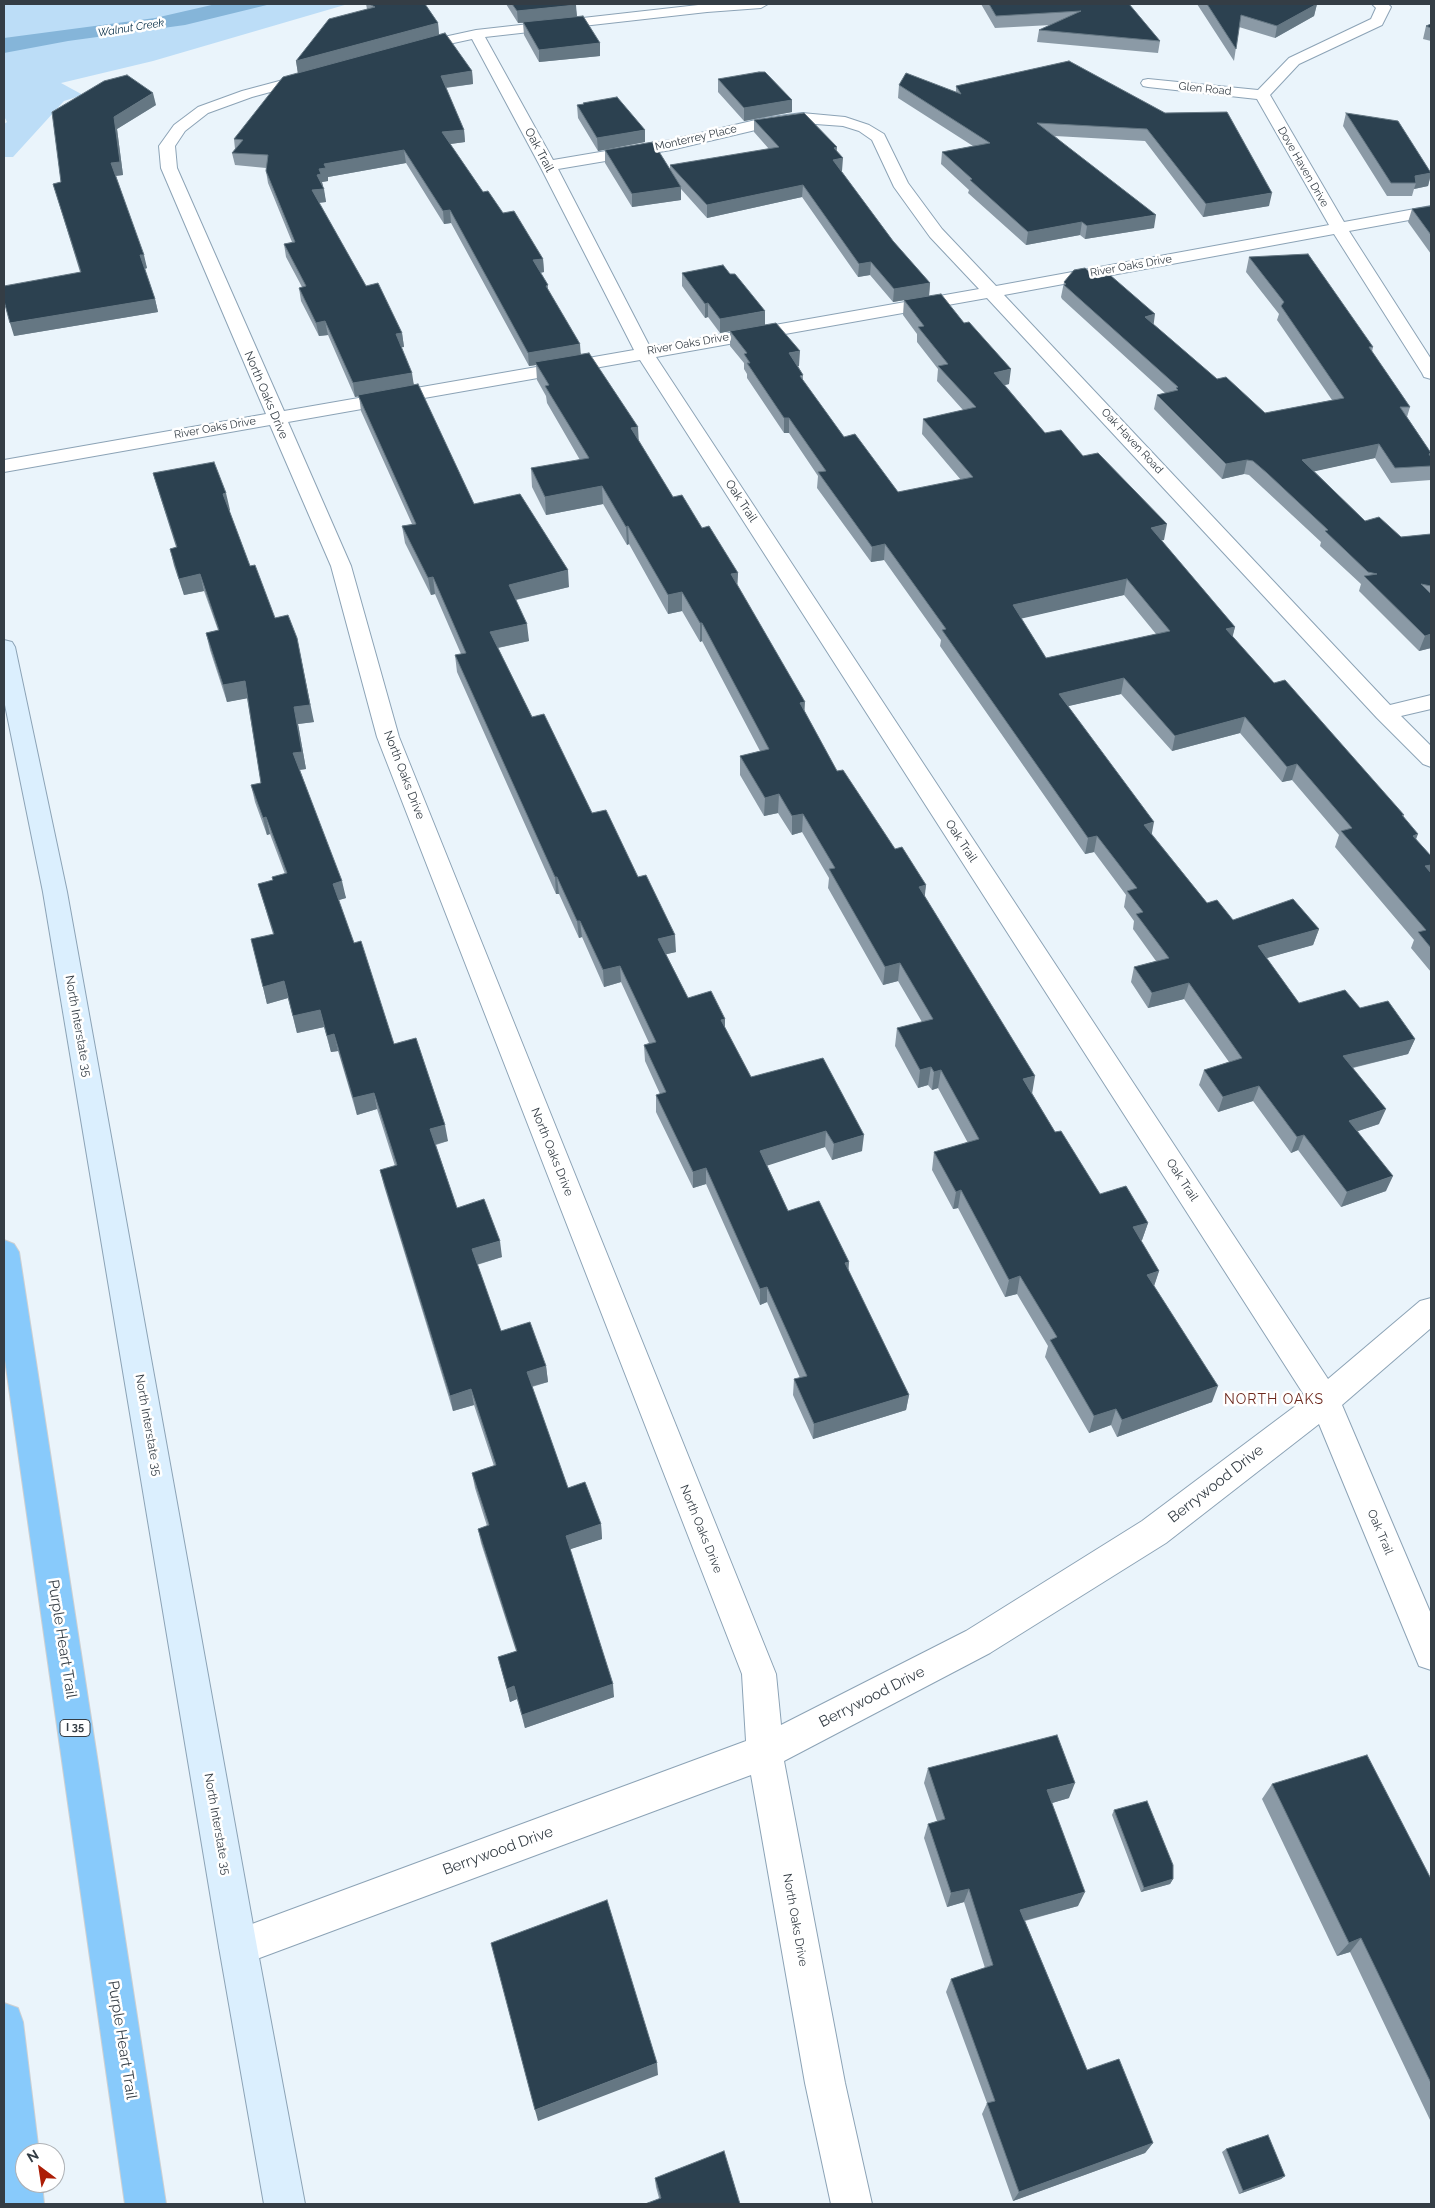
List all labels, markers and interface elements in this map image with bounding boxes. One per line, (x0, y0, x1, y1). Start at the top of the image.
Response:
water label: Walnut Creek (97, 16, 165, 40)
street label: Glen Road (1178, 80, 1232, 98)
street label: Monterrey Place (654, 122, 738, 154)
street label: Dove Haven Drive (1275, 124, 1331, 210)
street label: Oak Trail (521, 126, 557, 174)
street label: River Oaks Drive (1089, 252, 1173, 280)
street label: River Oaks Drive (646, 330, 730, 358)
street label: North Oaks Drive (241, 349, 291, 441)
street label: Oak Haven Road (1098, 406, 1166, 476)
street label: River Oaks Drive (173, 414, 257, 442)
street label: Oak Trail (722, 477, 760, 525)
street label: North Oaks Drive (380, 729, 428, 821)
street label: Oak Trail (942, 817, 980, 865)
street label: North Interstate 35 (62, 974, 94, 1078)
street label: North Oaks Drive (528, 1106, 576, 1198)
street label: Oak Trail (1163, 1156, 1201, 1204)
street label: North Interstate 35 (132, 1373, 164, 1477)
district label: NORTH OAKS (1223, 1392, 1325, 1408)
street label: Berrywood Drive (1165, 1441, 1267, 1527)
street label: North Oaks Drive (677, 1483, 725, 1575)
street label: Oak Trail (1364, 1507, 1396, 1557)
street label: Purple Heart Trail (44, 1578, 80, 1700)
street label: Berrywood Drive (816, 1663, 928, 1731)
road number: I 35 (60, 1720, 90, 1736)
street label: North Interstate 35 (201, 1772, 233, 1876)
street label: Berrywood Drive (440, 1823, 556, 1879)
street label: North Oaks Drive (780, 1872, 810, 1968)
street label: Purple Heart Trail (104, 1979, 140, 2101)
north arrow (15, 2143, 65, 2193)
text: N (24, 2146, 41, 2166)

